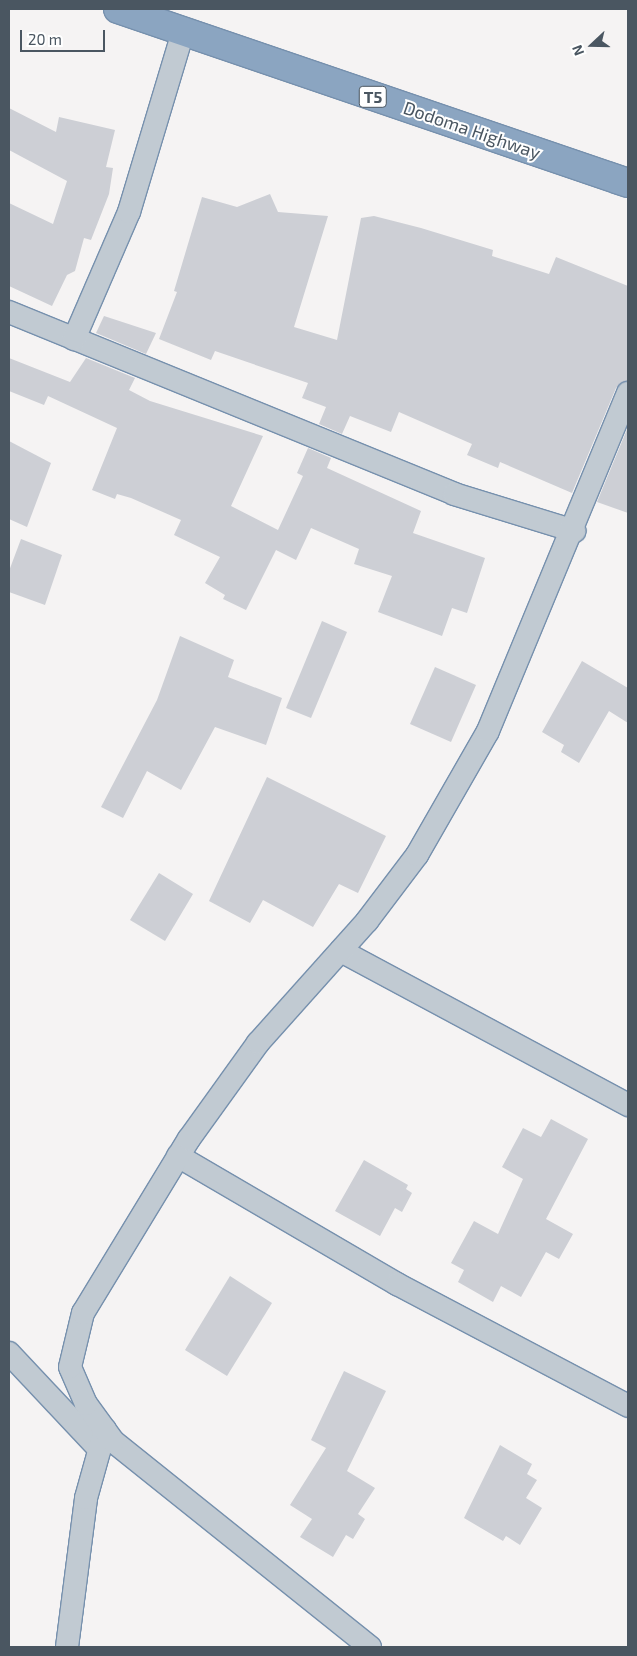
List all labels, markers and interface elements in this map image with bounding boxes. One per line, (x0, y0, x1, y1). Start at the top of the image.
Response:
scale bar (22, 20, 108, 52)
north arrow (567, 20, 617, 70)
text: 20 m (28, 30, 62, 48)
text: N (568, 43, 587, 58)
road number: T5 (358, 84, 388, 110)
street label: Dodoma Highway (401, 96, 543, 164)

